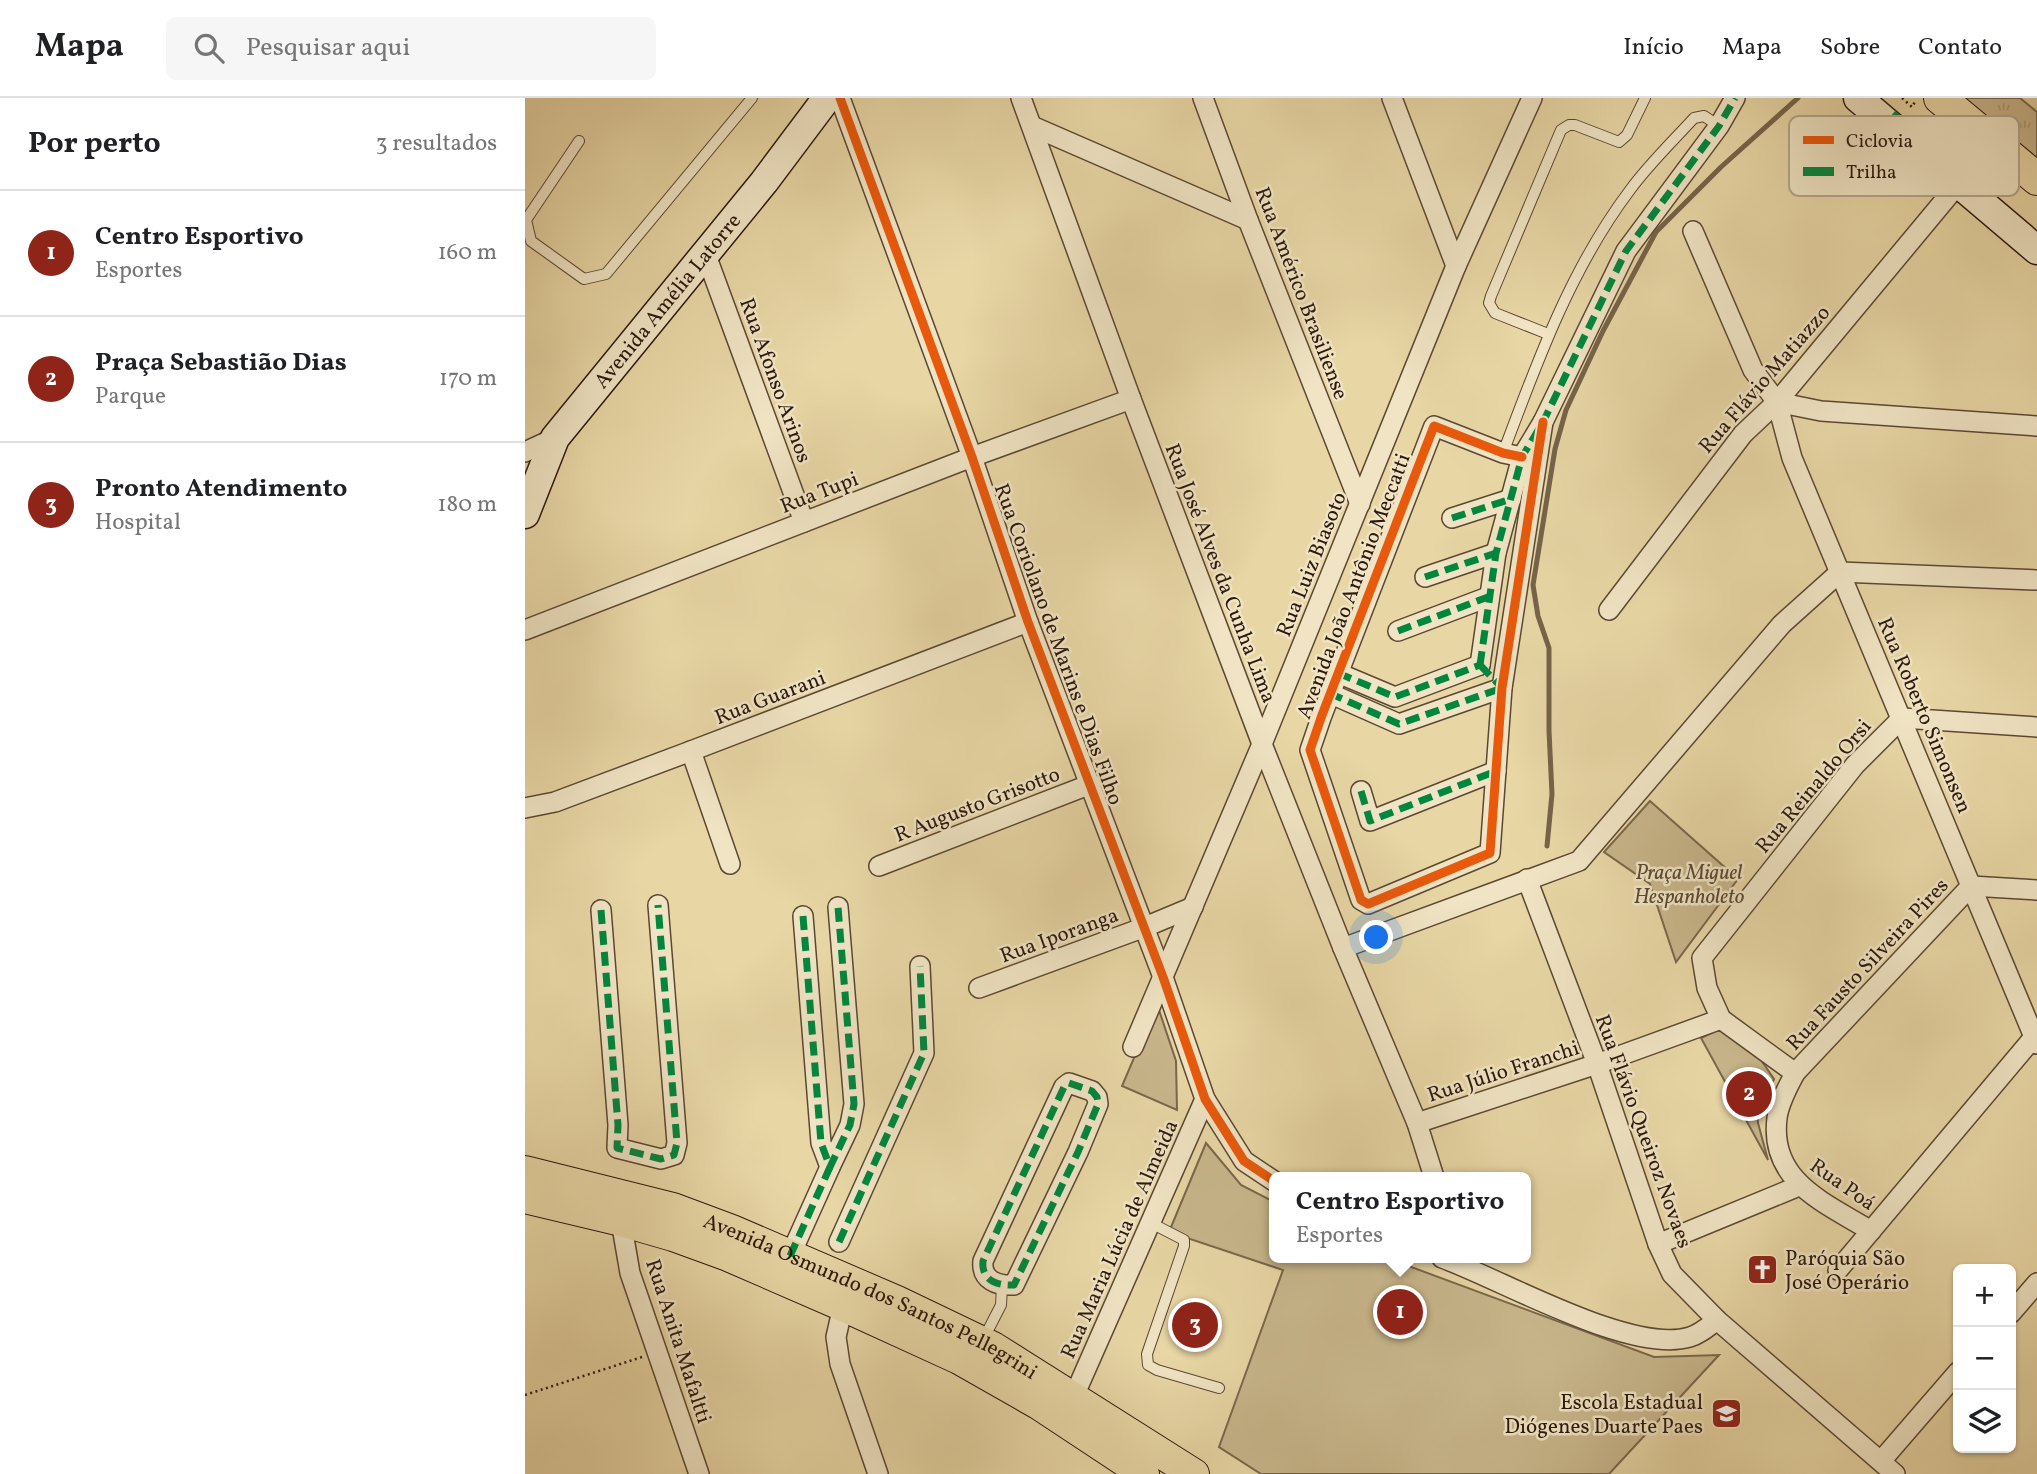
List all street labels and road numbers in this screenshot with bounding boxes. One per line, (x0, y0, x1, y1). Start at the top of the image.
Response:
street label: Rua Américo Brasiliense (1247, 183, 1355, 404)
street label: Avenida Amélia Latorre (588, 208, 749, 395)
street label: Rua Afonso Arinos (731, 294, 818, 467)
street label: Rua Flávio Matiazzo (1693, 300, 1838, 460)
street label: Rua José Alves da Cunha Lima (1157, 439, 1283, 708)
street label: Avenida João Antônio Meccatti (1290, 450, 1419, 724)
street label: Rua Tupi (776, 465, 863, 522)
street label: Rua Coriolano de Marins e Dias Filho (986, 480, 1129, 809)
street label: Rua Luiz Biasoto (1270, 488, 1355, 641)
street label: Rua Roberto Simonsen (1869, 613, 1978, 818)
street label: Rua Guarani (711, 664, 830, 733)
street label: Rua Reinaldo Orsi (1749, 714, 1879, 860)
street label: R Augusto Grisotto (891, 761, 1064, 850)
street label: Rua Fausto Silveira Pires (1780, 872, 1956, 1058)
street label: Rua Iporanga (996, 901, 1123, 971)
street label: Rua Flávio Queiroz Novaes (1587, 1011, 1698, 1252)
street label: Rua Júlio Franchi (1424, 1034, 1583, 1111)
street label: Rua Maria Lúcia de Almeida (1054, 1115, 1186, 1364)
street label: Rua Poá (1803, 1152, 1881, 1218)
street label: Avenida Osmundo dos Santos Pellegrini (699, 1208, 1042, 1387)
street label: Rua Anita Mafaltti (637, 1256, 718, 1427)

